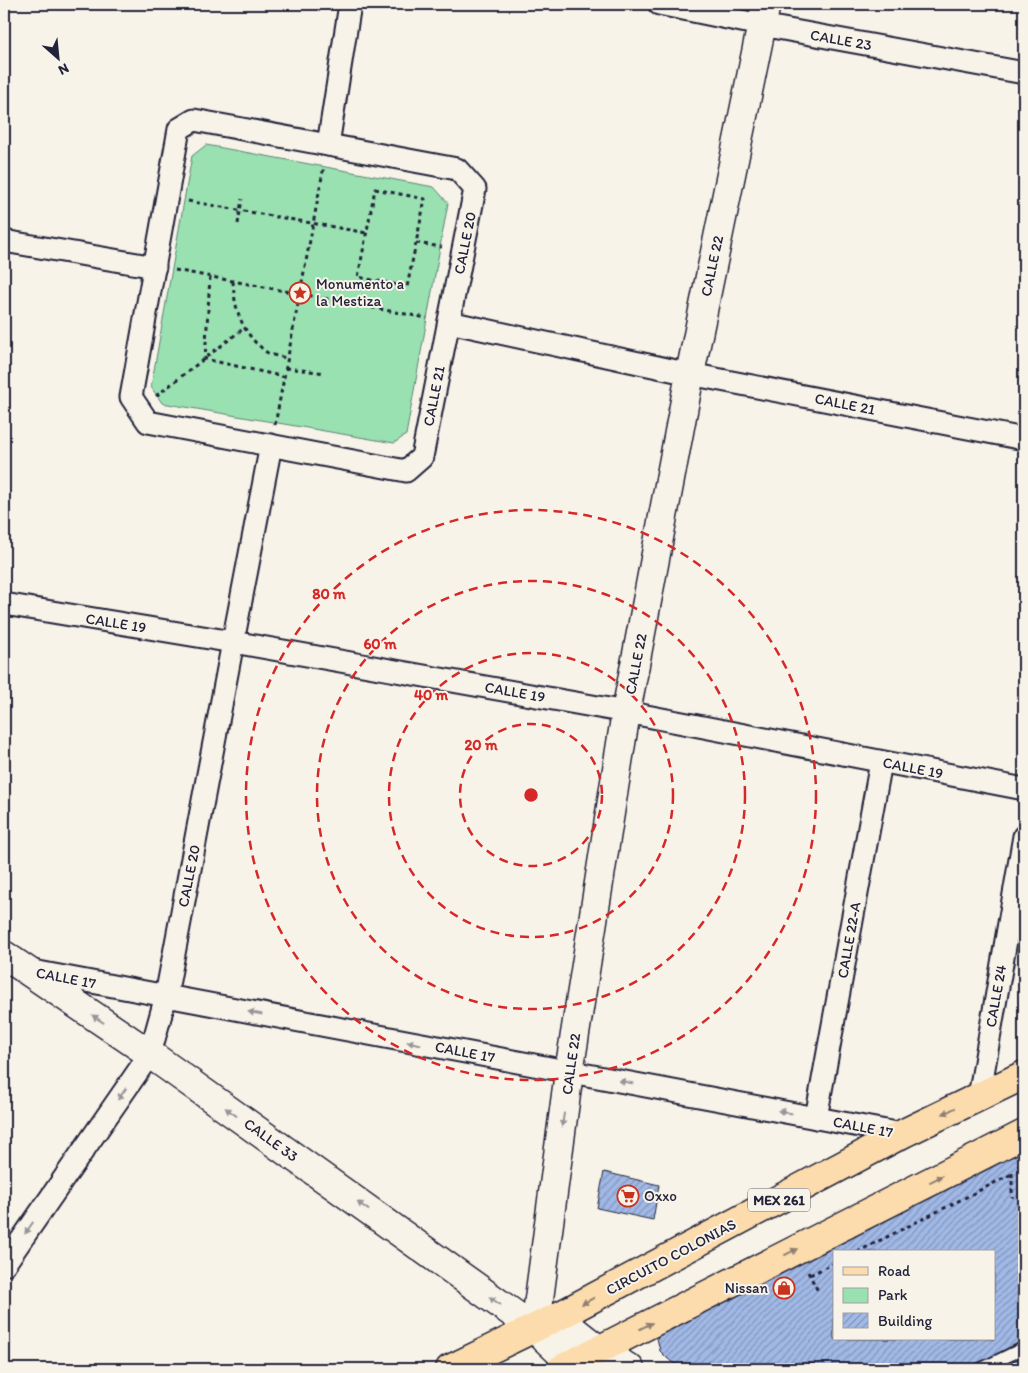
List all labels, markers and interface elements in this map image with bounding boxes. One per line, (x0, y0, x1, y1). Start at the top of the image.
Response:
street label: CALLE 23 (809, 26, 873, 54)
north arrow (32, 32, 82, 82)
text: N (56, 59, 72, 79)
street label: CALLE 20 (450, 210, 480, 276)
street label: CALLE 22 (697, 234, 727, 298)
place label: Monumento a la Mestiza (316, 275, 405, 310)
place icon: Monumento a la Mestiza (288, 281, 312, 305)
street label: CALLE 21 (419, 364, 449, 428)
street label: CALLE 21 (813, 389, 877, 419)
text: 80 m (312, 585, 346, 603)
street label: CALLE 19 (84, 609, 148, 637)
street label: CALLE 22 (621, 632, 651, 696)
text: 60 m (363, 635, 397, 653)
street label: CALLE 19 (483, 678, 547, 706)
text: 40 m (414, 686, 449, 704)
text: 20 m (464, 736, 498, 754)
street label: CALLE 19 (881, 753, 945, 783)
centre of rings (522, 786, 540, 804)
street label: CALLE 20 (174, 843, 204, 909)
street label: CALLE 22-A (833, 900, 865, 980)
street label: CALLE 17 (35, 963, 98, 993)
street label: CALLE 24 (982, 963, 1010, 1029)
one-way arrow (247, 1009, 262, 1017)
one-way arrow (91, 1014, 104, 1024)
street label: CALLE 22 (558, 1032, 584, 1096)
street label: CALLE 17 (434, 1037, 497, 1067)
one-way arrow (406, 1038, 422, 1046)
one-way arrow (617, 1078, 633, 1086)
one-way arrow (117, 1087, 127, 1101)
one-way arrow (224, 1107, 238, 1117)
one-way arrow (777, 1108, 793, 1116)
one-way arrow (942, 1108, 956, 1116)
one-way arrow (558, 1112, 566, 1128)
street label: CALLE 17 (832, 1112, 895, 1142)
street label: CALLE 33 (240, 1114, 302, 1166)
one-way arrow (929, 1175, 943, 1183)
supermarket icon: Oxxo (616, 1184, 640, 1208)
place label: Oxxo (644, 1187, 677, 1205)
road number: MEX 261 (748, 1188, 810, 1212)
one-way arrow (356, 1201, 370, 1211)
street label: CIRCUITO COLONIAS (603, 1215, 739, 1299)
one-way arrow (24, 1221, 34, 1234)
one-way arrow (784, 1248, 798, 1256)
legend (833, 1250, 996, 1340)
text: Road (878, 1262, 911, 1280)
shop icon: Nissan (772, 1276, 796, 1300)
place label: Nissan (725, 1279, 768, 1297)
text: Park (878, 1286, 908, 1304)
one-way arrow (488, 1296, 502, 1306)
one-way arrow (581, 1297, 595, 1305)
text: Building (878, 1312, 932, 1330)
one-way arrow (639, 1322, 653, 1330)

